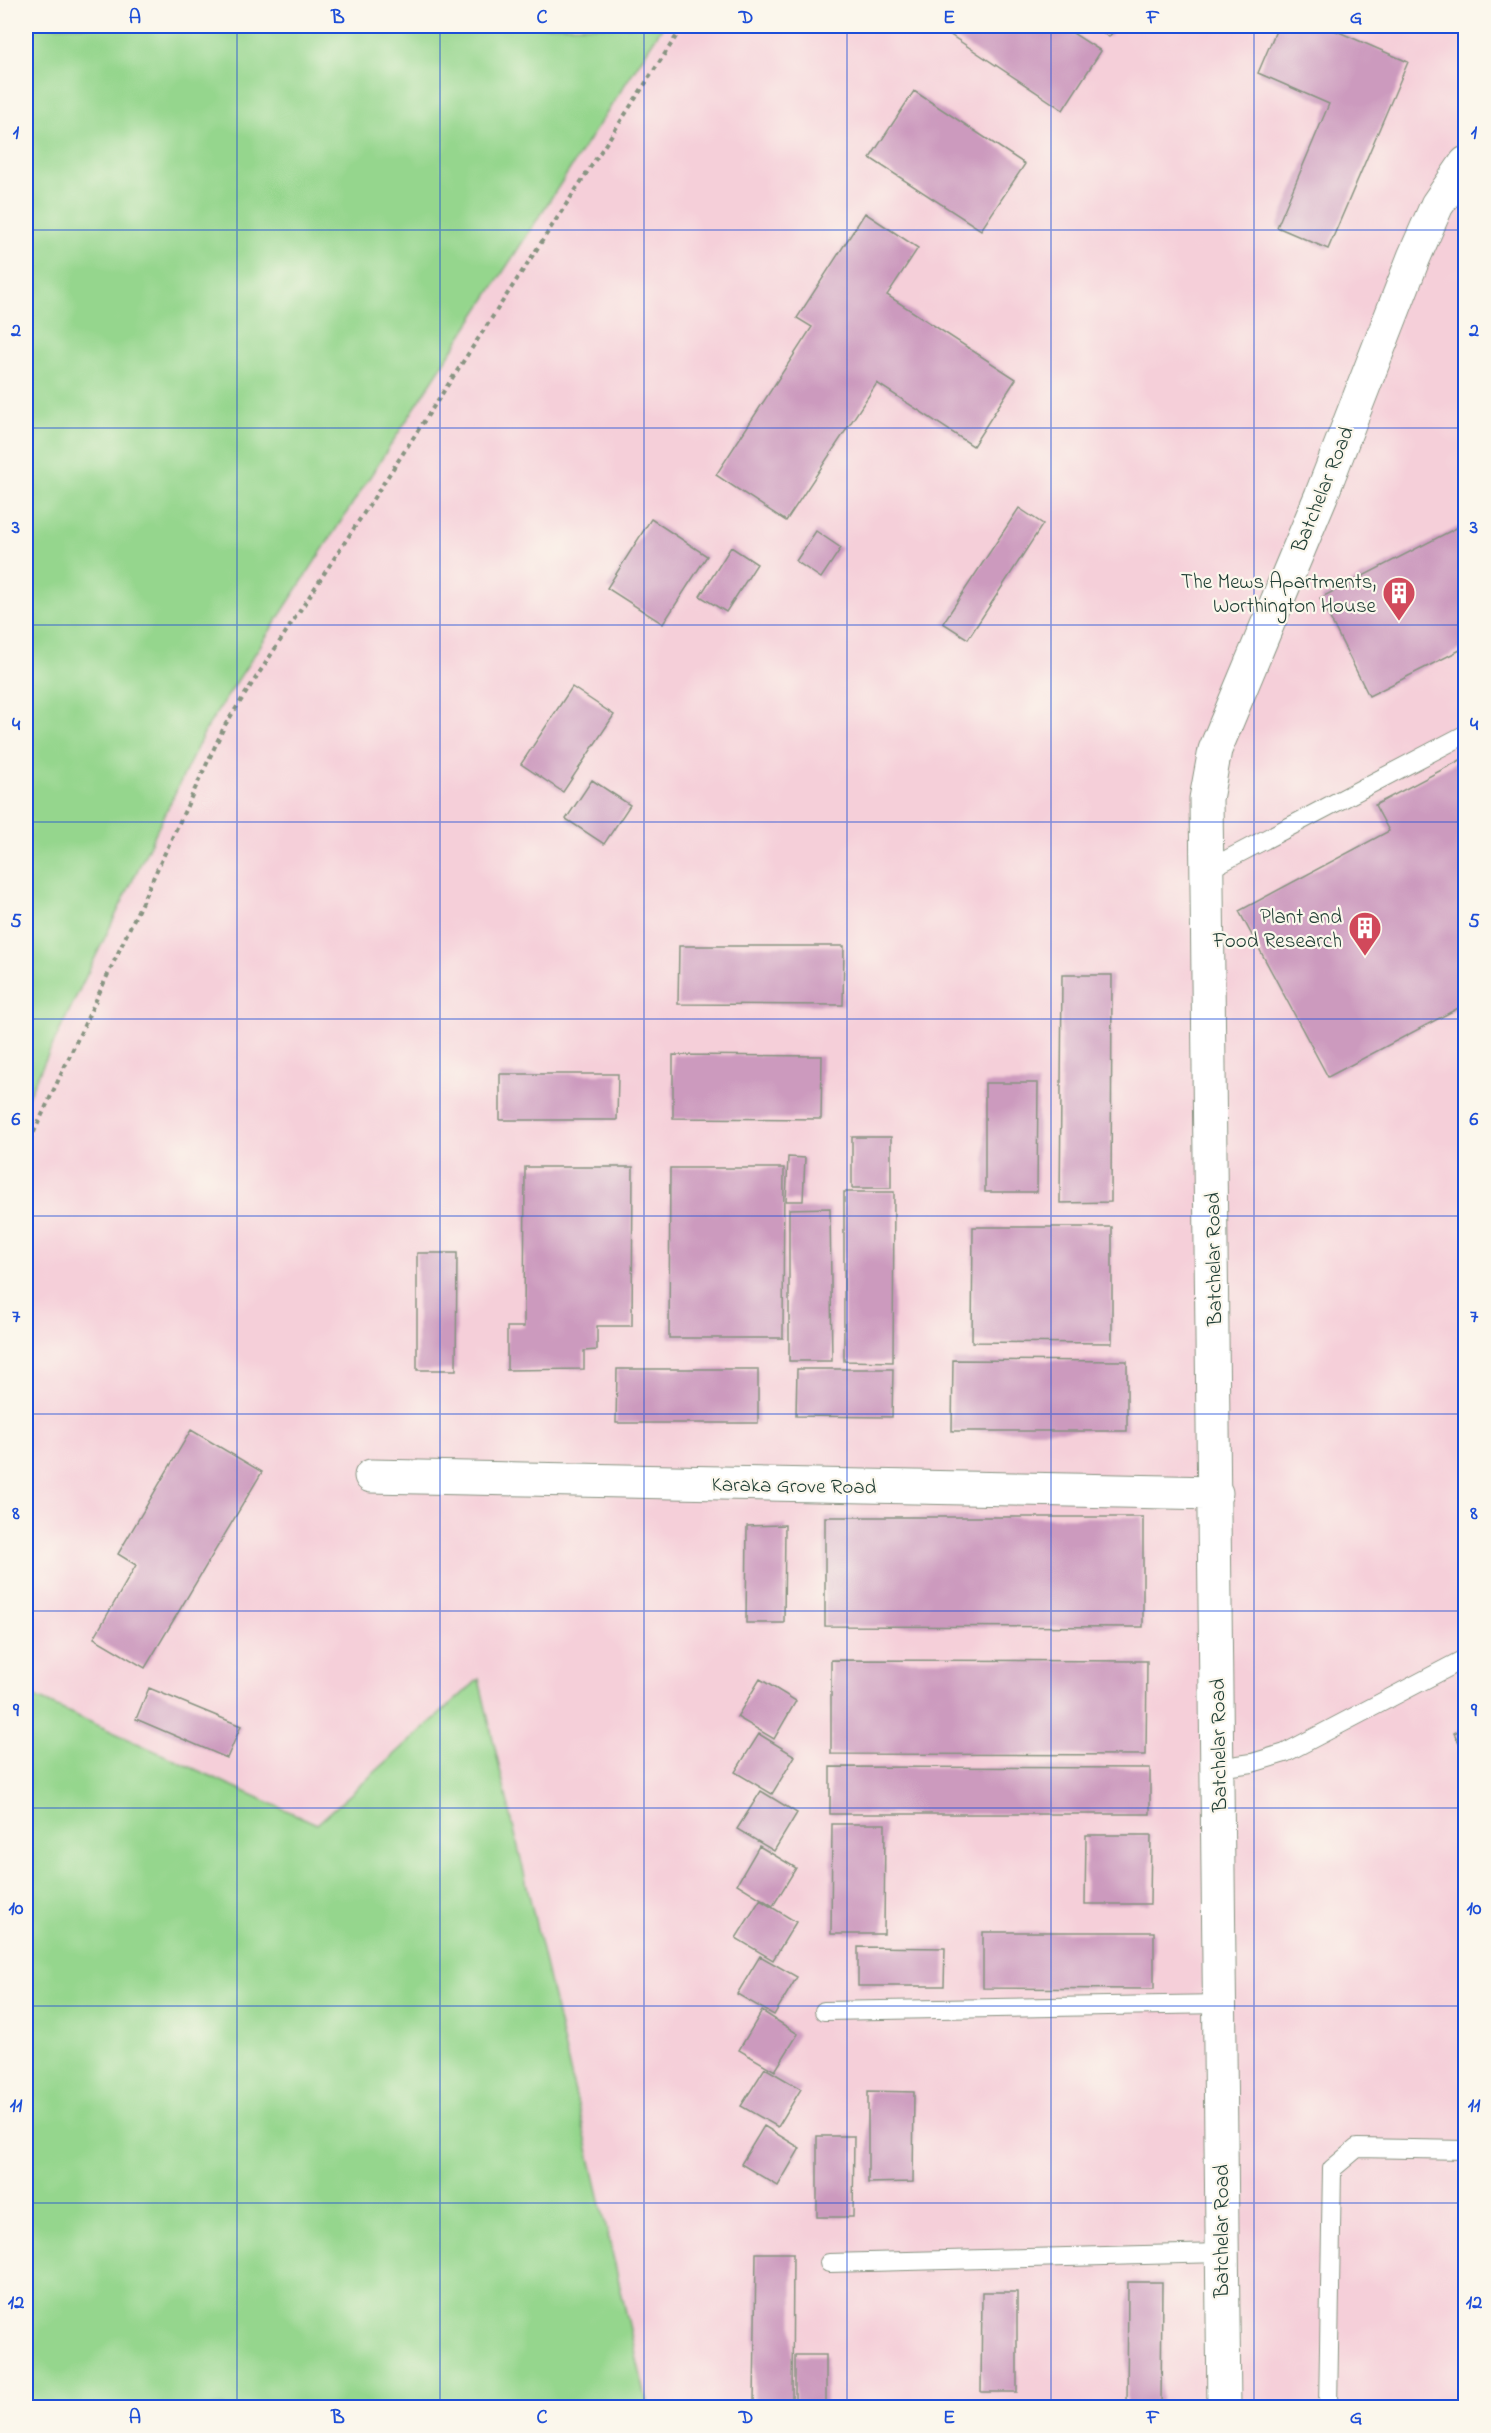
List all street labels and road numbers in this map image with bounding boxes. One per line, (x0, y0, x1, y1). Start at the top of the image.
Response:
street label: Batchelar Road (1285, 422, 1363, 558)
street label: Batchelar Road (1199, 1192, 1231, 1327)
street label: Karaka Grove Road (711, 1471, 877, 1503)
street label: Batchelar Road (1204, 1678, 1236, 1813)
street label: Batchelar Road (1208, 2164, 1238, 2299)

